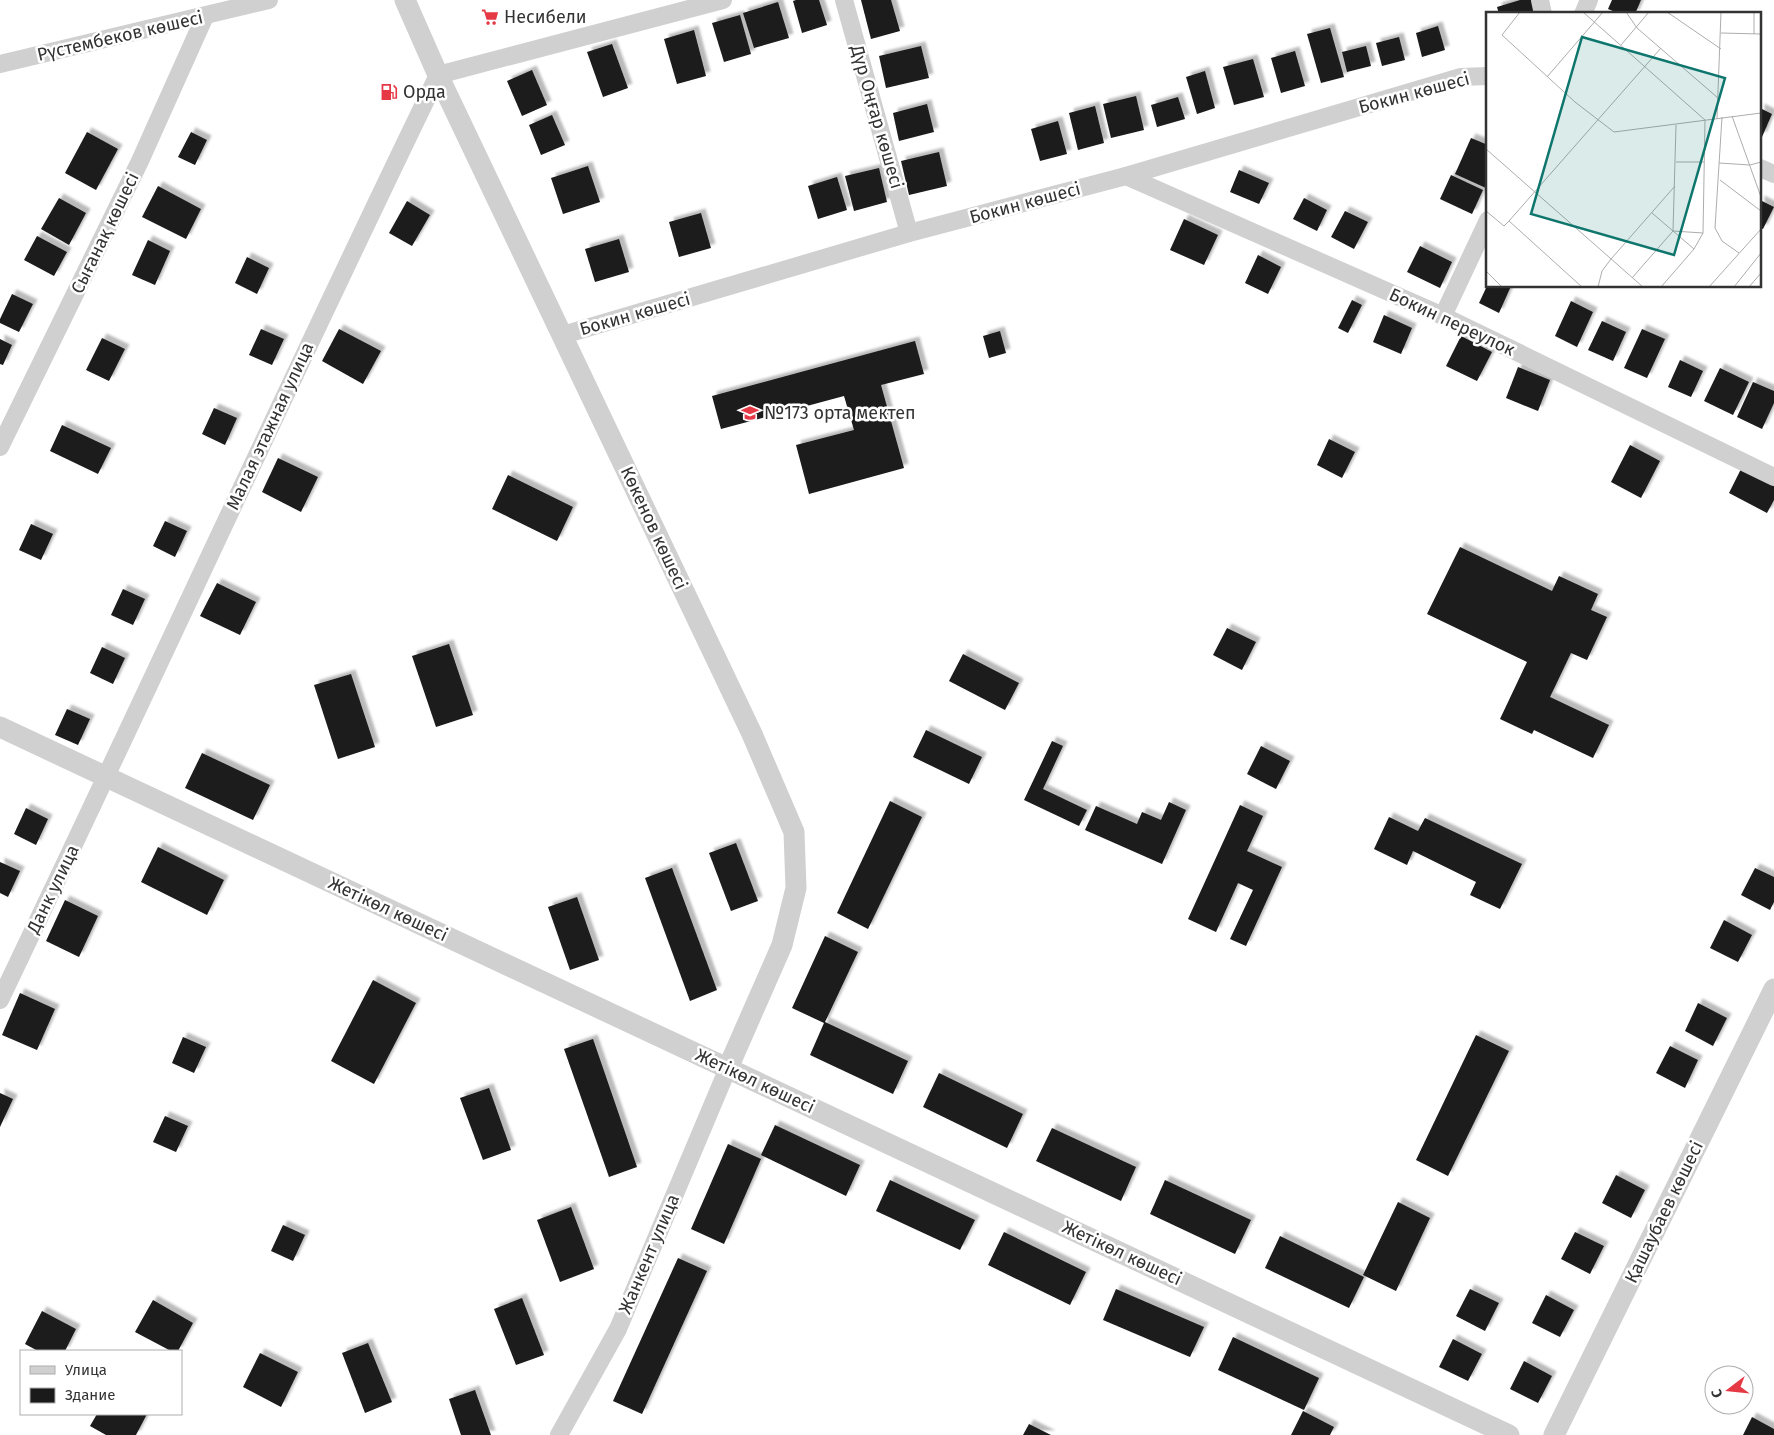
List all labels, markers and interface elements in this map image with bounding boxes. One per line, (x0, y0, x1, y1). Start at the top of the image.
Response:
street label: Рүстембеков көшесі (35, 6, 205, 66)
place label: Несибели (504, 6, 587, 28)
supermarket icon: Несибели (480, 7, 500, 27)
inset map (1486, 12, 1762, 288)
street label: Дүр Оңғар көшесі (846, 42, 908, 191)
street label: Бокин көшесі (1356, 68, 1472, 118)
place label: Орда (403, 81, 446, 103)
fuel station icon: Орда (379, 82, 399, 102)
street label: Сығанақ көшесі (66, 169, 144, 297)
street label: Бокин көшесі (967, 178, 1083, 228)
street label: Бокин переулок (1386, 283, 1519, 361)
street label: Бокин көшесі (577, 288, 693, 340)
street label: Малая этажная улица (221, 339, 319, 513)
place label: №173 орта мектеп (764, 402, 916, 424)
school or university icon: №173 орта мектеп (740, 403, 760, 423)
street label: Көкенов көшесі (616, 463, 692, 593)
street label: Данк улица (22, 841, 84, 938)
street label: Жетікөл көшесі (325, 872, 451, 946)
street label: Жетікөл көшесі (692, 1044, 818, 1118)
street label: Қашаубаев көшесі (1620, 1137, 1708, 1287)
street label: Жанкент улица (614, 1191, 684, 1317)
street label: Жетікөл көшесі (1059, 1216, 1185, 1290)
legend (20, 1350, 182, 1415)
text: Улица (65, 1361, 107, 1379)
north arrow (1704, 1365, 1754, 1415)
text: Здание (65, 1386, 115, 1404)
text: С (1708, 1387, 1726, 1400)

